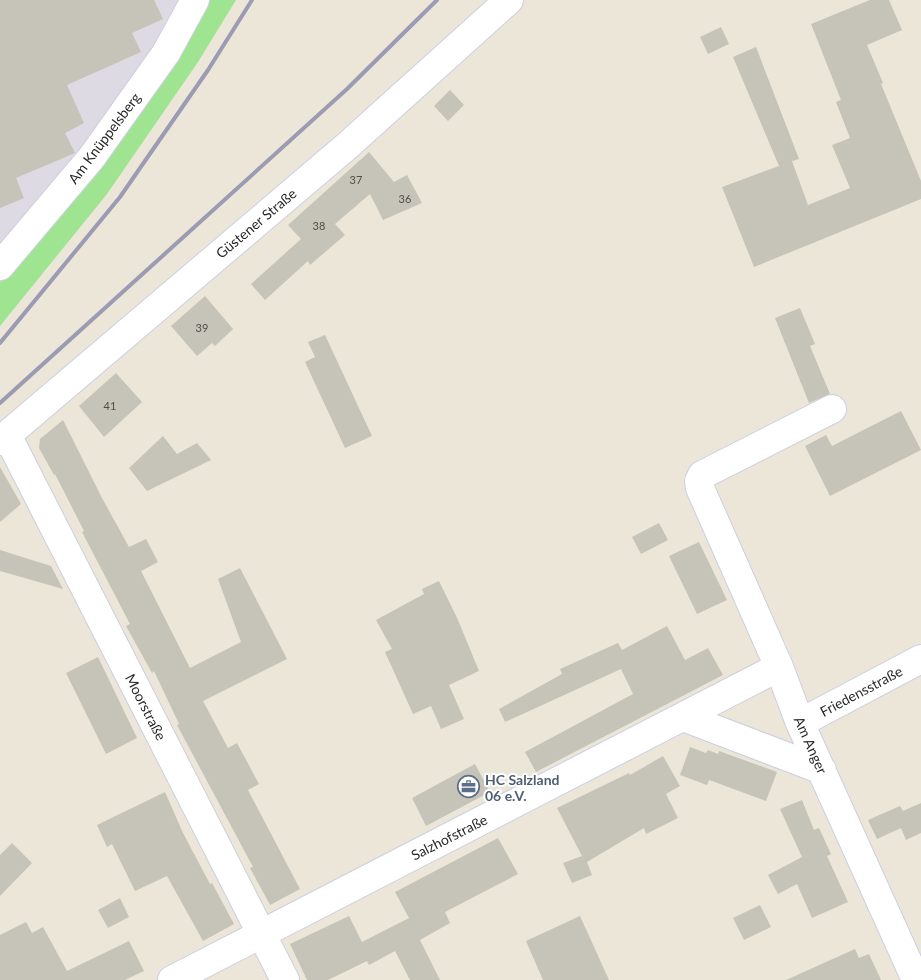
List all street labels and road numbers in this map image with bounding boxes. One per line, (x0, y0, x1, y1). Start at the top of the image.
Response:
street label: Am Knüppelsberg (64, 89, 144, 187)
street label: Güstener Straße (212, 184, 300, 262)
street label: Friedensstraße (817, 662, 905, 720)
street label: Moorstraße (122, 671, 170, 743)
street label: Am Anger (791, 714, 831, 776)
street label: Salzhofstraße (408, 811, 490, 863)

